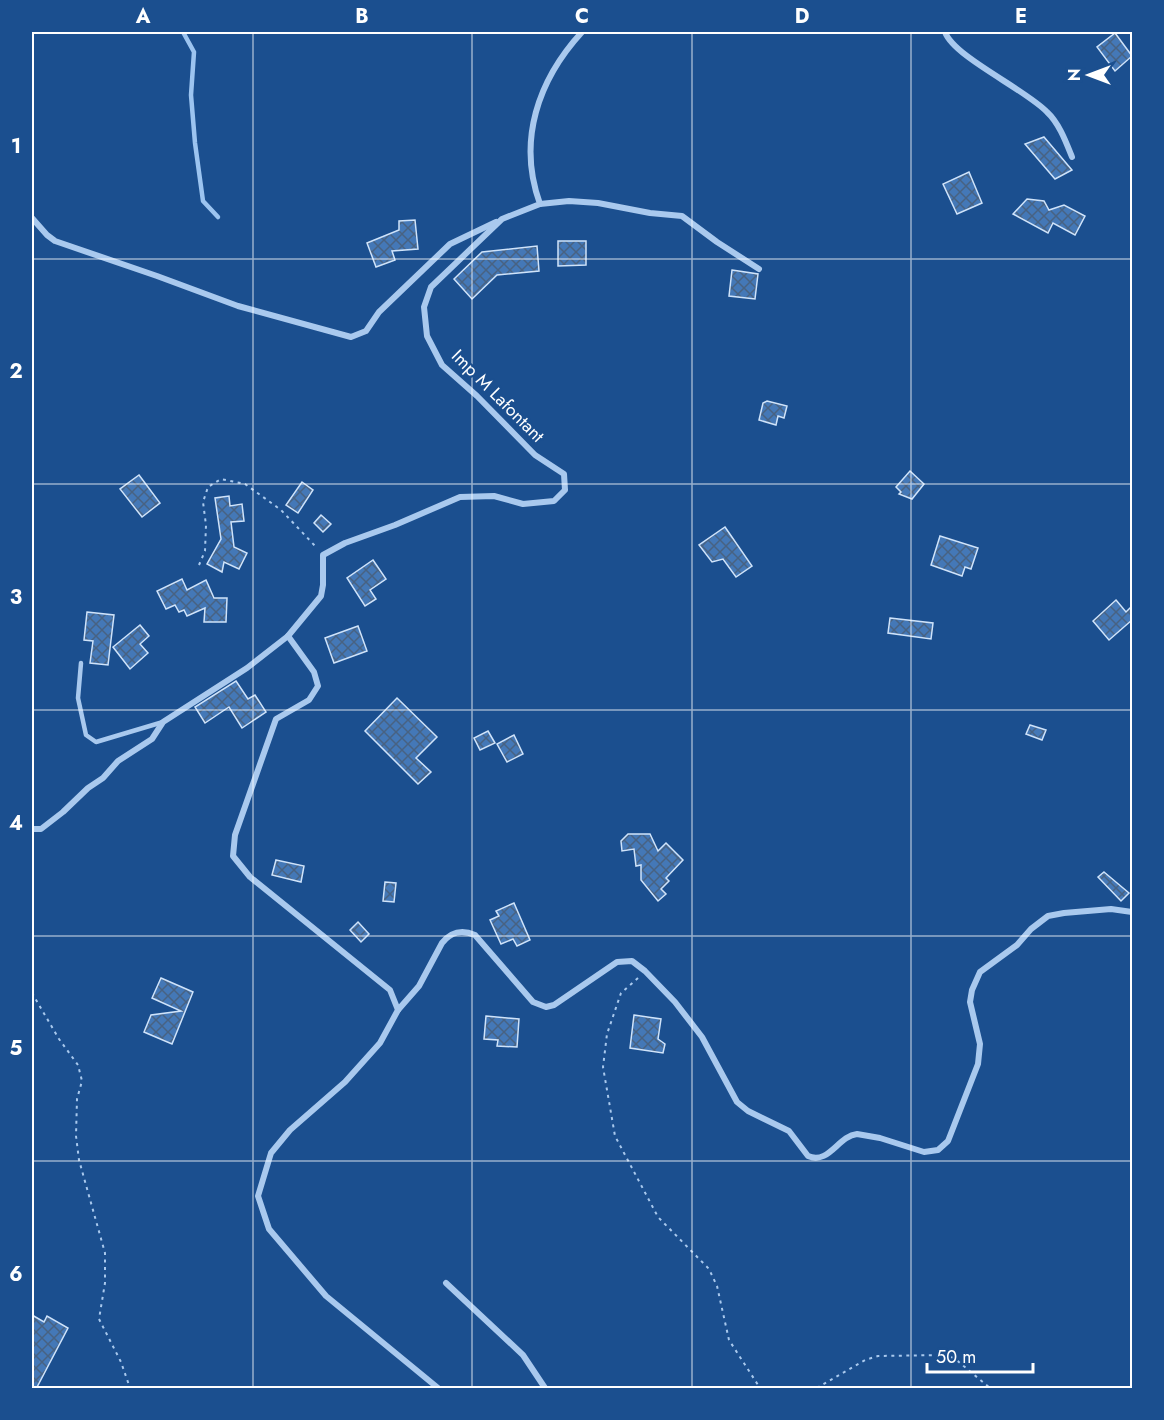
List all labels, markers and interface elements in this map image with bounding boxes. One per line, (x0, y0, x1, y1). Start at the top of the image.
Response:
text: A (135, 2, 151, 31)
text: B (355, 2, 369, 31)
text: C (575, 2, 589, 31)
text: D (795, 2, 809, 31)
text: E (1015, 2, 1027, 31)
north arrow (1059, 45, 1119, 105)
text: N (1063, 69, 1086, 81)
text: 1 (11, 132, 21, 161)
street label: Imp M Lafontant (446, 344, 551, 449)
text: 2 (9, 357, 23, 386)
text: 3 (10, 583, 22, 612)
text: 4 (9, 809, 23, 838)
text: 5 (10, 1034, 23, 1063)
text: 6 (9, 1260, 23, 1289)
scale bar (927, 1336, 1034, 1374)
text: 50 m (936, 1344, 976, 1370)

